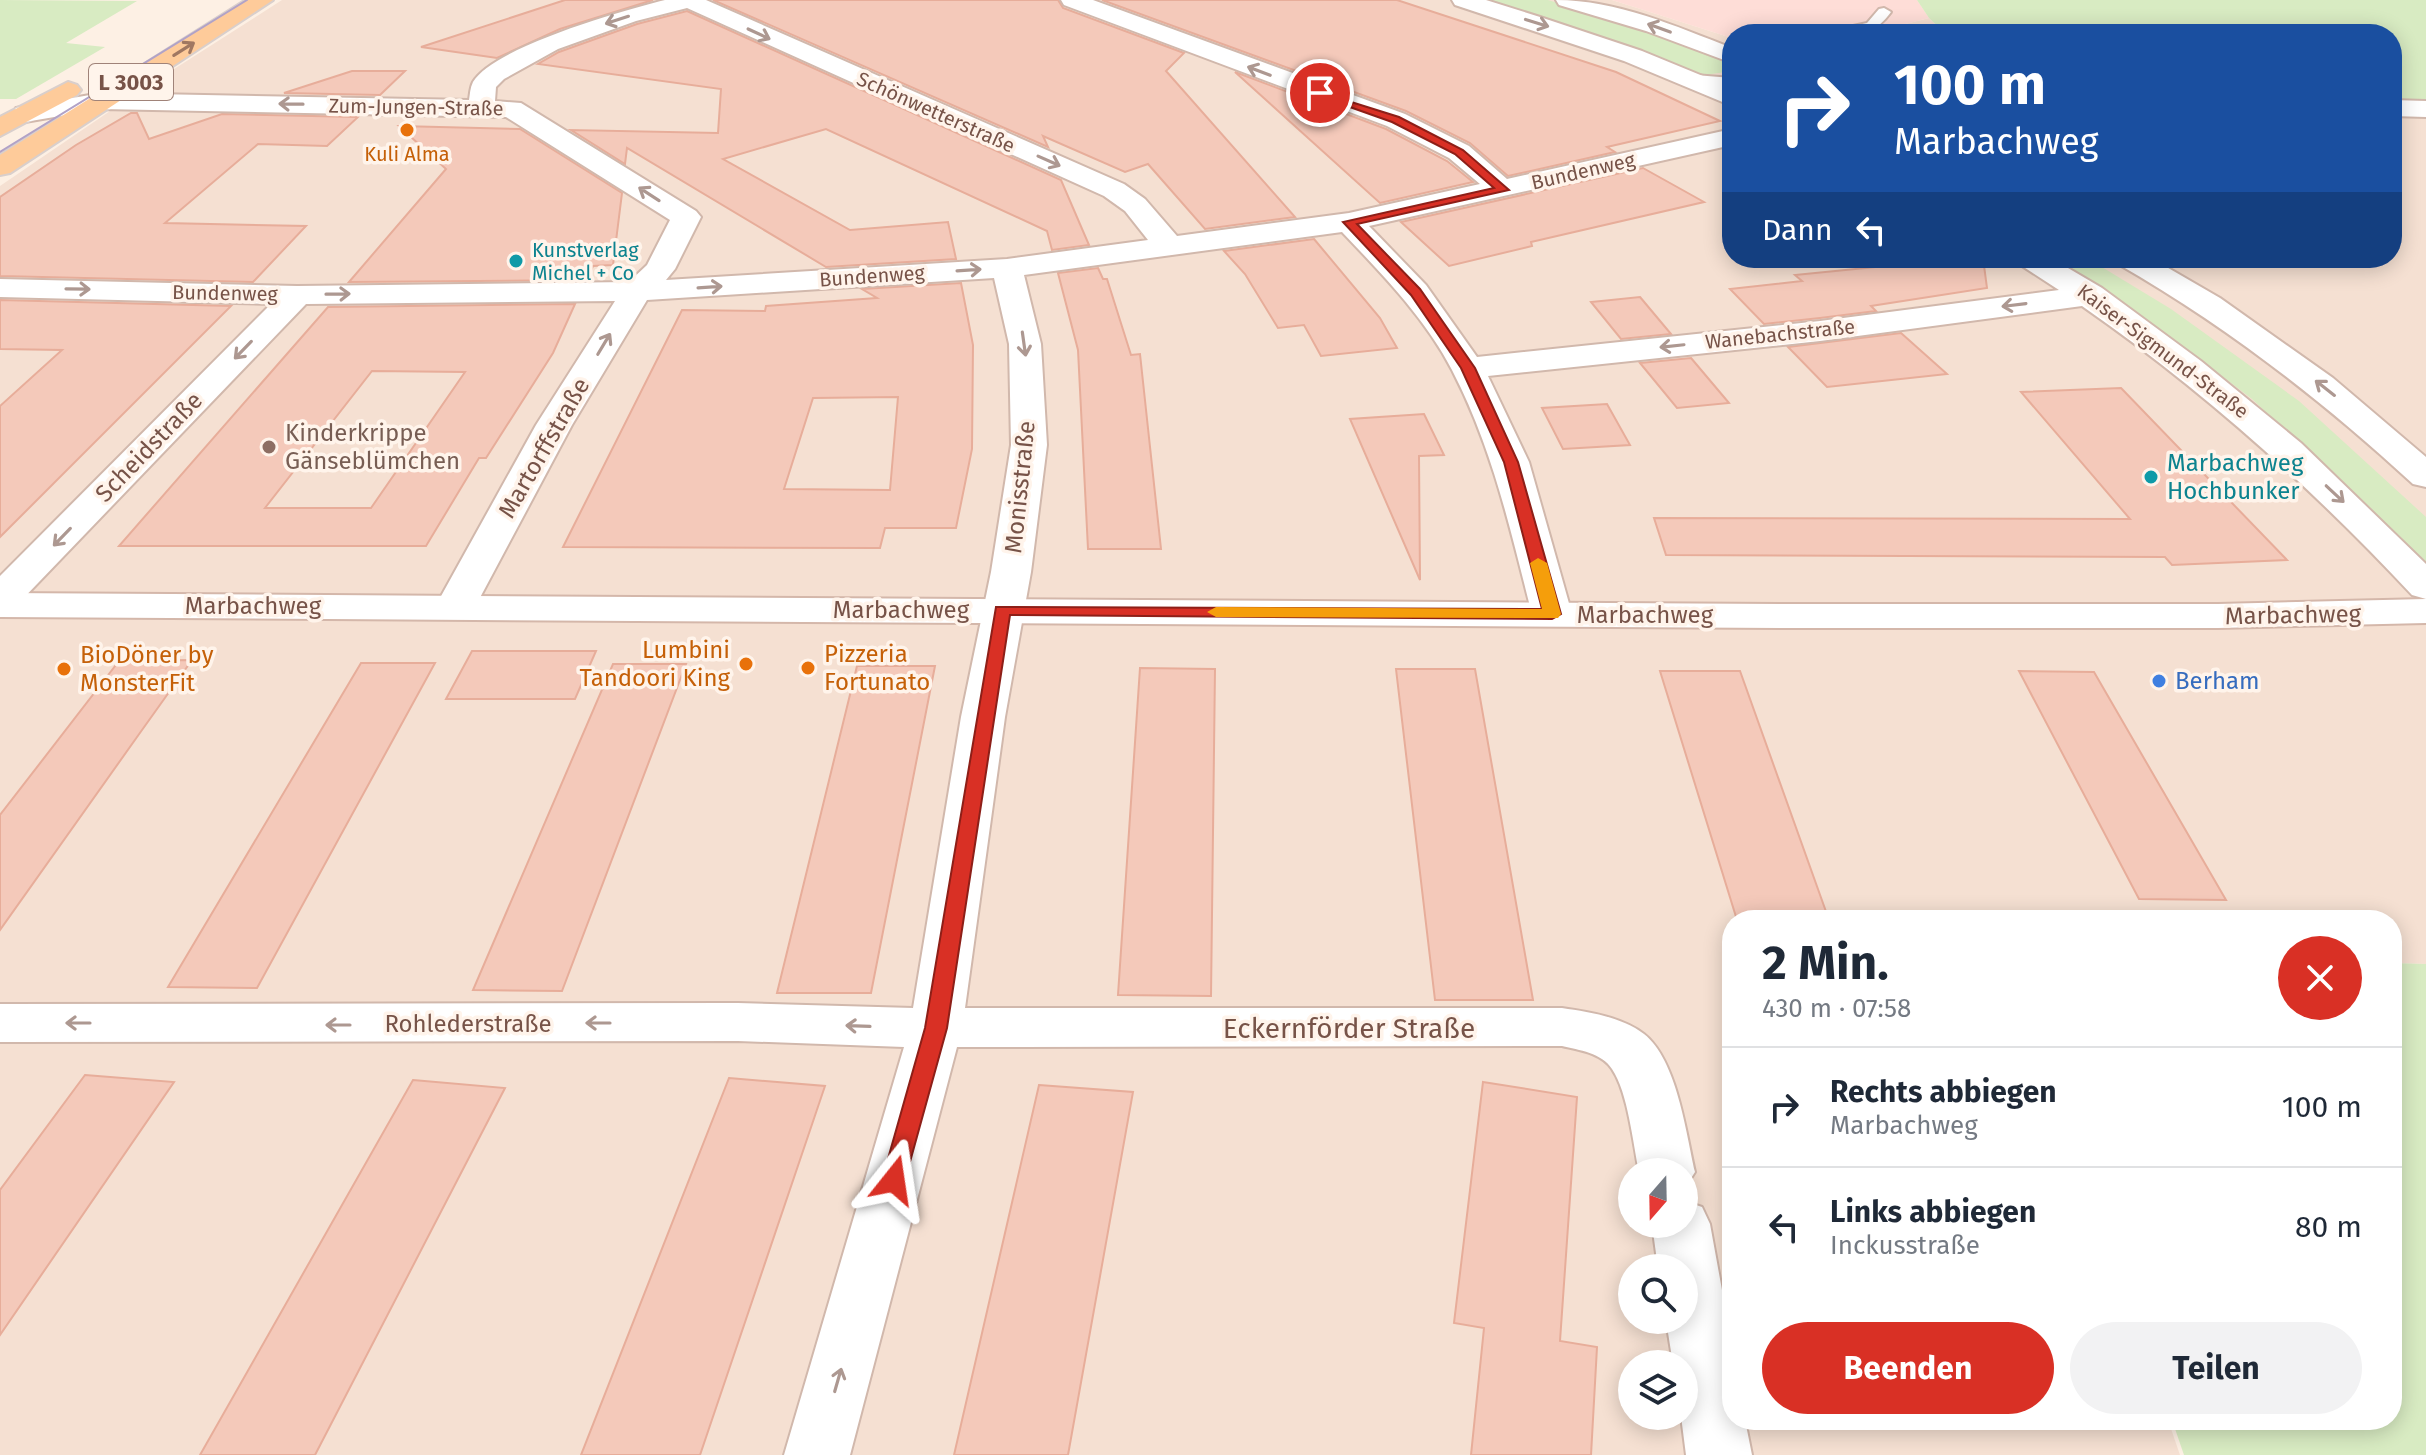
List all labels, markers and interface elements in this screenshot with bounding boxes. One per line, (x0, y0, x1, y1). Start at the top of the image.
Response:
one-way arrow (605, 13, 630, 28)
one-way arrow (1525, 17, 1550, 32)
one-way arrow (1647, 20, 1672, 35)
one-way arrow (747, 27, 771, 42)
one-way arrow (172, 41, 195, 57)
text: 100 m (1894, 52, 2046, 119)
icon: right (1762, 56, 1866, 160)
pin (1286, 59, 1354, 127)
one-way arrow (1247, 63, 1272, 77)
road number: L 3003 (89, 64, 173, 100)
street label: Schönwetterstraße (853, 66, 1019, 158)
icon: arrive (1298, 71, 1342, 115)
street label: Zum-Jungen-Straße (328, 93, 504, 121)
one-way arrow (278, 96, 305, 112)
text: Marbachweg (1894, 120, 2099, 164)
marker: Kuli Alma (398, 121, 416, 139)
place label: Kuli Alma (364, 142, 450, 166)
street label: Bundenweg (1529, 147, 1638, 195)
one-way arrow (1036, 155, 1061, 170)
one-way arrow (639, 185, 661, 202)
icon: left (1849, 208, 1893, 252)
text: Dann (1762, 212, 1833, 248)
place label: Kunstverlag Michel + Co (532, 238, 639, 285)
marker: Kunstverlag Michel + Co (507, 252, 525, 270)
street label: Bundenweg (818, 260, 926, 292)
one-way arrow (955, 262, 982, 277)
one-way arrow (696, 279, 723, 294)
street label: Kaiser-Sigmund-Straße (2073, 279, 2253, 423)
street label: Bundenweg (172, 280, 279, 306)
one-way arrow (64, 282, 91, 297)
one-way arrow (324, 287, 351, 302)
one-way arrow (2002, 298, 2027, 313)
street label: Wanebachstraße (1704, 314, 1856, 354)
one-way arrow (1017, 331, 1032, 356)
one-way arrow (597, 333, 613, 356)
one-way arrow (1660, 339, 1686, 354)
one-way arrow (233, 341, 253, 360)
street label: Martorffstraße (493, 373, 595, 523)
one-way arrow (2315, 380, 2336, 397)
street label: Scheidstraße (90, 386, 208, 508)
place label: Kinderkrippe Gänseblümchen (285, 419, 460, 475)
street label: Monisstraße (999, 419, 1041, 555)
marker: Kinderkrippe Gänseblümchen (260, 438, 278, 456)
place label: Marbachweg Hochbunker (2167, 449, 2304, 505)
marker: Marbachweg Hochbunker (2142, 468, 2160, 486)
one-way arrow (2324, 484, 2344, 502)
one-way arrow (52, 527, 71, 547)
street label: Marbachweg (185, 592, 322, 620)
street label: Marbachweg (833, 596, 970, 624)
street label: Marbachweg (2225, 600, 2362, 630)
street label: Marbachweg (1577, 601, 1714, 629)
place label: Lumbini Tandoori King (579, 636, 731, 692)
place label: Pizzeria Fortunato (824, 640, 930, 696)
place label: BioDöner by MonsterFit (80, 641, 214, 697)
marker: Lumbini Tandoori King (737, 655, 755, 673)
marker: Pizzeria Fortunato (799, 659, 817, 677)
marker: BioDöner by MonsterFit (55, 660, 73, 678)
place label: Berham (2175, 667, 2260, 695)
marker: Berham (2150, 672, 2168, 690)
text: 2 Min. (1762, 934, 1889, 992)
button: close (2278, 936, 2362, 1020)
text: 430 m · 07:58 (1762, 993, 1911, 1024)
street label: Rohlederstraße (384, 1010, 552, 1038)
street label: Eckernförder Straße (1223, 1012, 1475, 1045)
one-way arrow (65, 1015, 92, 1031)
one-way arrow (585, 1015, 612, 1031)
one-way arrow (325, 1017, 352, 1033)
one-way arrow (845, 1018, 872, 1033)
text: Rechts abbiegen (1830, 1074, 2057, 1110)
icon: right (1762, 1085, 1806, 1129)
text: 100 m (2282, 1089, 2362, 1125)
text: Marbachweg (1830, 1110, 1978, 1141)
position arrow (852, 1138, 936, 1222)
north arrow (1618, 1158, 1698, 1238)
map controls (1618, 1158, 1698, 1430)
text: Links abbiegen (1830, 1194, 2036, 1230)
icon: left (1762, 1205, 1806, 1249)
text: 80 m (2295, 1209, 2362, 1245)
text: Inckusstraße (1830, 1230, 1980, 1261)
button: search (1618, 1254, 1698, 1334)
button: Beenden (1762, 1322, 2054, 1414)
button: Teilen (2070, 1322, 2362, 1414)
button: layers (1618, 1350, 1698, 1430)
one-way arrow (831, 1367, 846, 1393)

